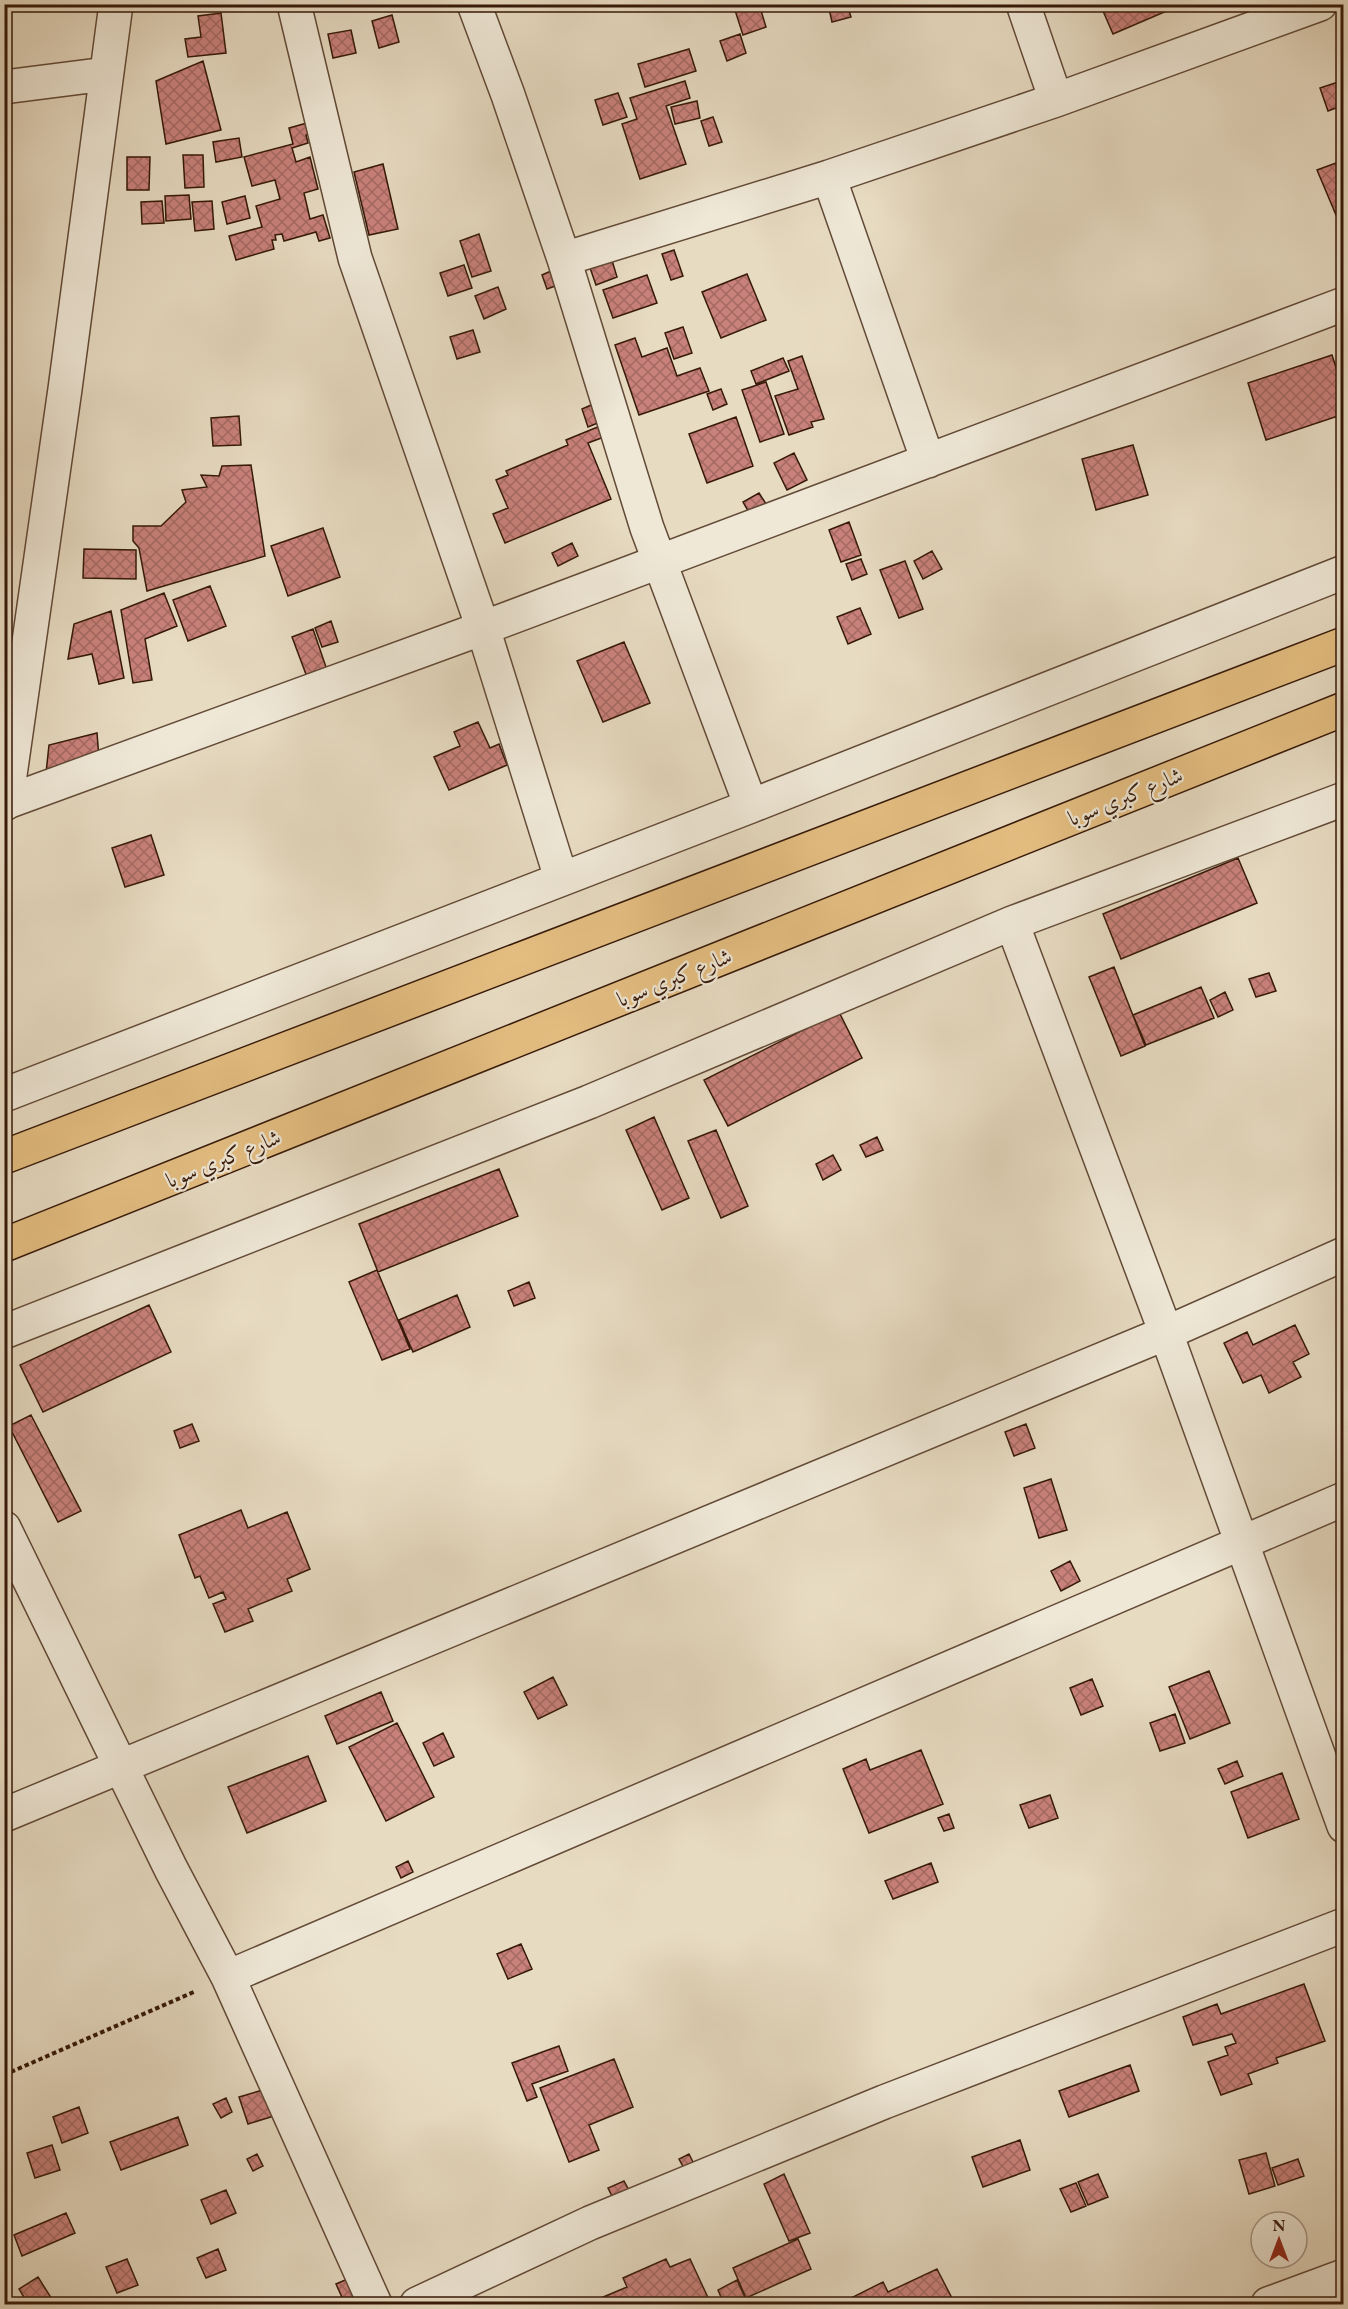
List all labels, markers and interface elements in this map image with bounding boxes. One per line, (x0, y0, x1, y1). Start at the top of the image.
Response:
street label: شارع كبري سوبا (1063, 760, 1188, 836)
street label: شارع كبري سوبا (612, 941, 737, 1017)
street label: شارع كبري سوبا (161, 1122, 286, 1198)
north arrow (1249, 2210, 1309, 2270)
text: N (1273, 2215, 1286, 2236)

